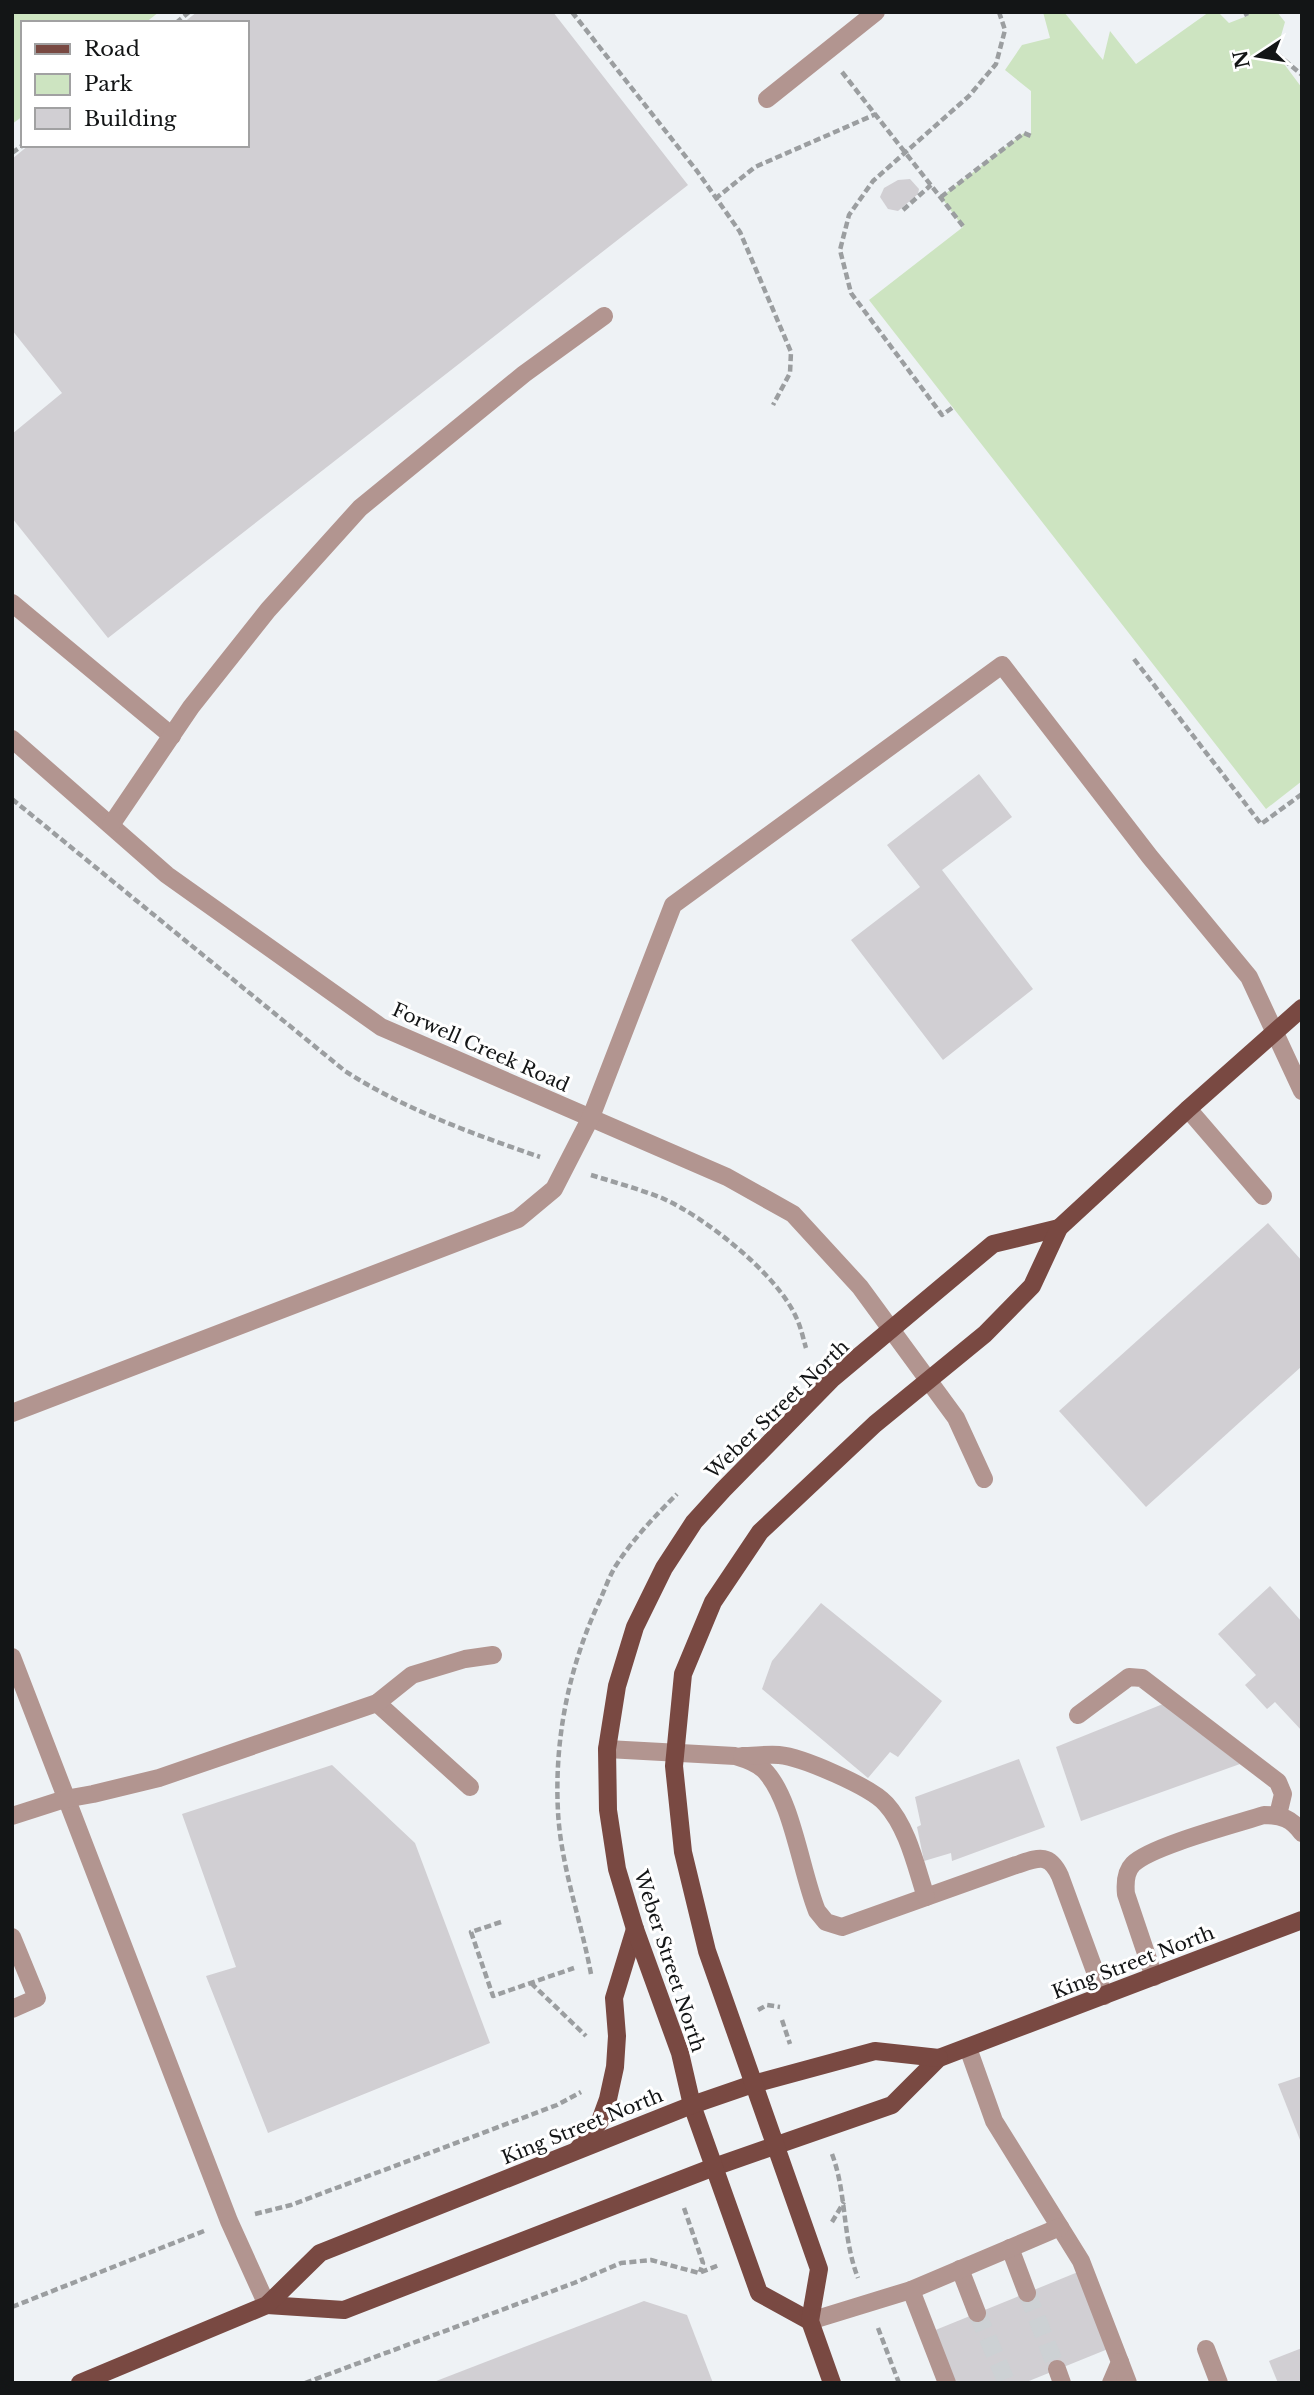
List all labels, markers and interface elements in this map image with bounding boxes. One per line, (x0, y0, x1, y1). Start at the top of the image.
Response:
legend (21, 21, 248, 147)
north arrow (1223, 21, 1293, 91)
text: Road (84, 36, 140, 62)
text: N (1229, 48, 1255, 71)
text: Park (84, 71, 133, 97)
text: Building (84, 106, 177, 132)
street label: Forwell Creek Road (389, 998, 573, 1097)
street label: Weber Street North (700, 1335, 854, 1484)
street label: Weber Street North (629, 1866, 710, 2055)
street label: King Street North (1049, 1921, 1218, 2004)
street label: King Street North (498, 2084, 666, 2169)

